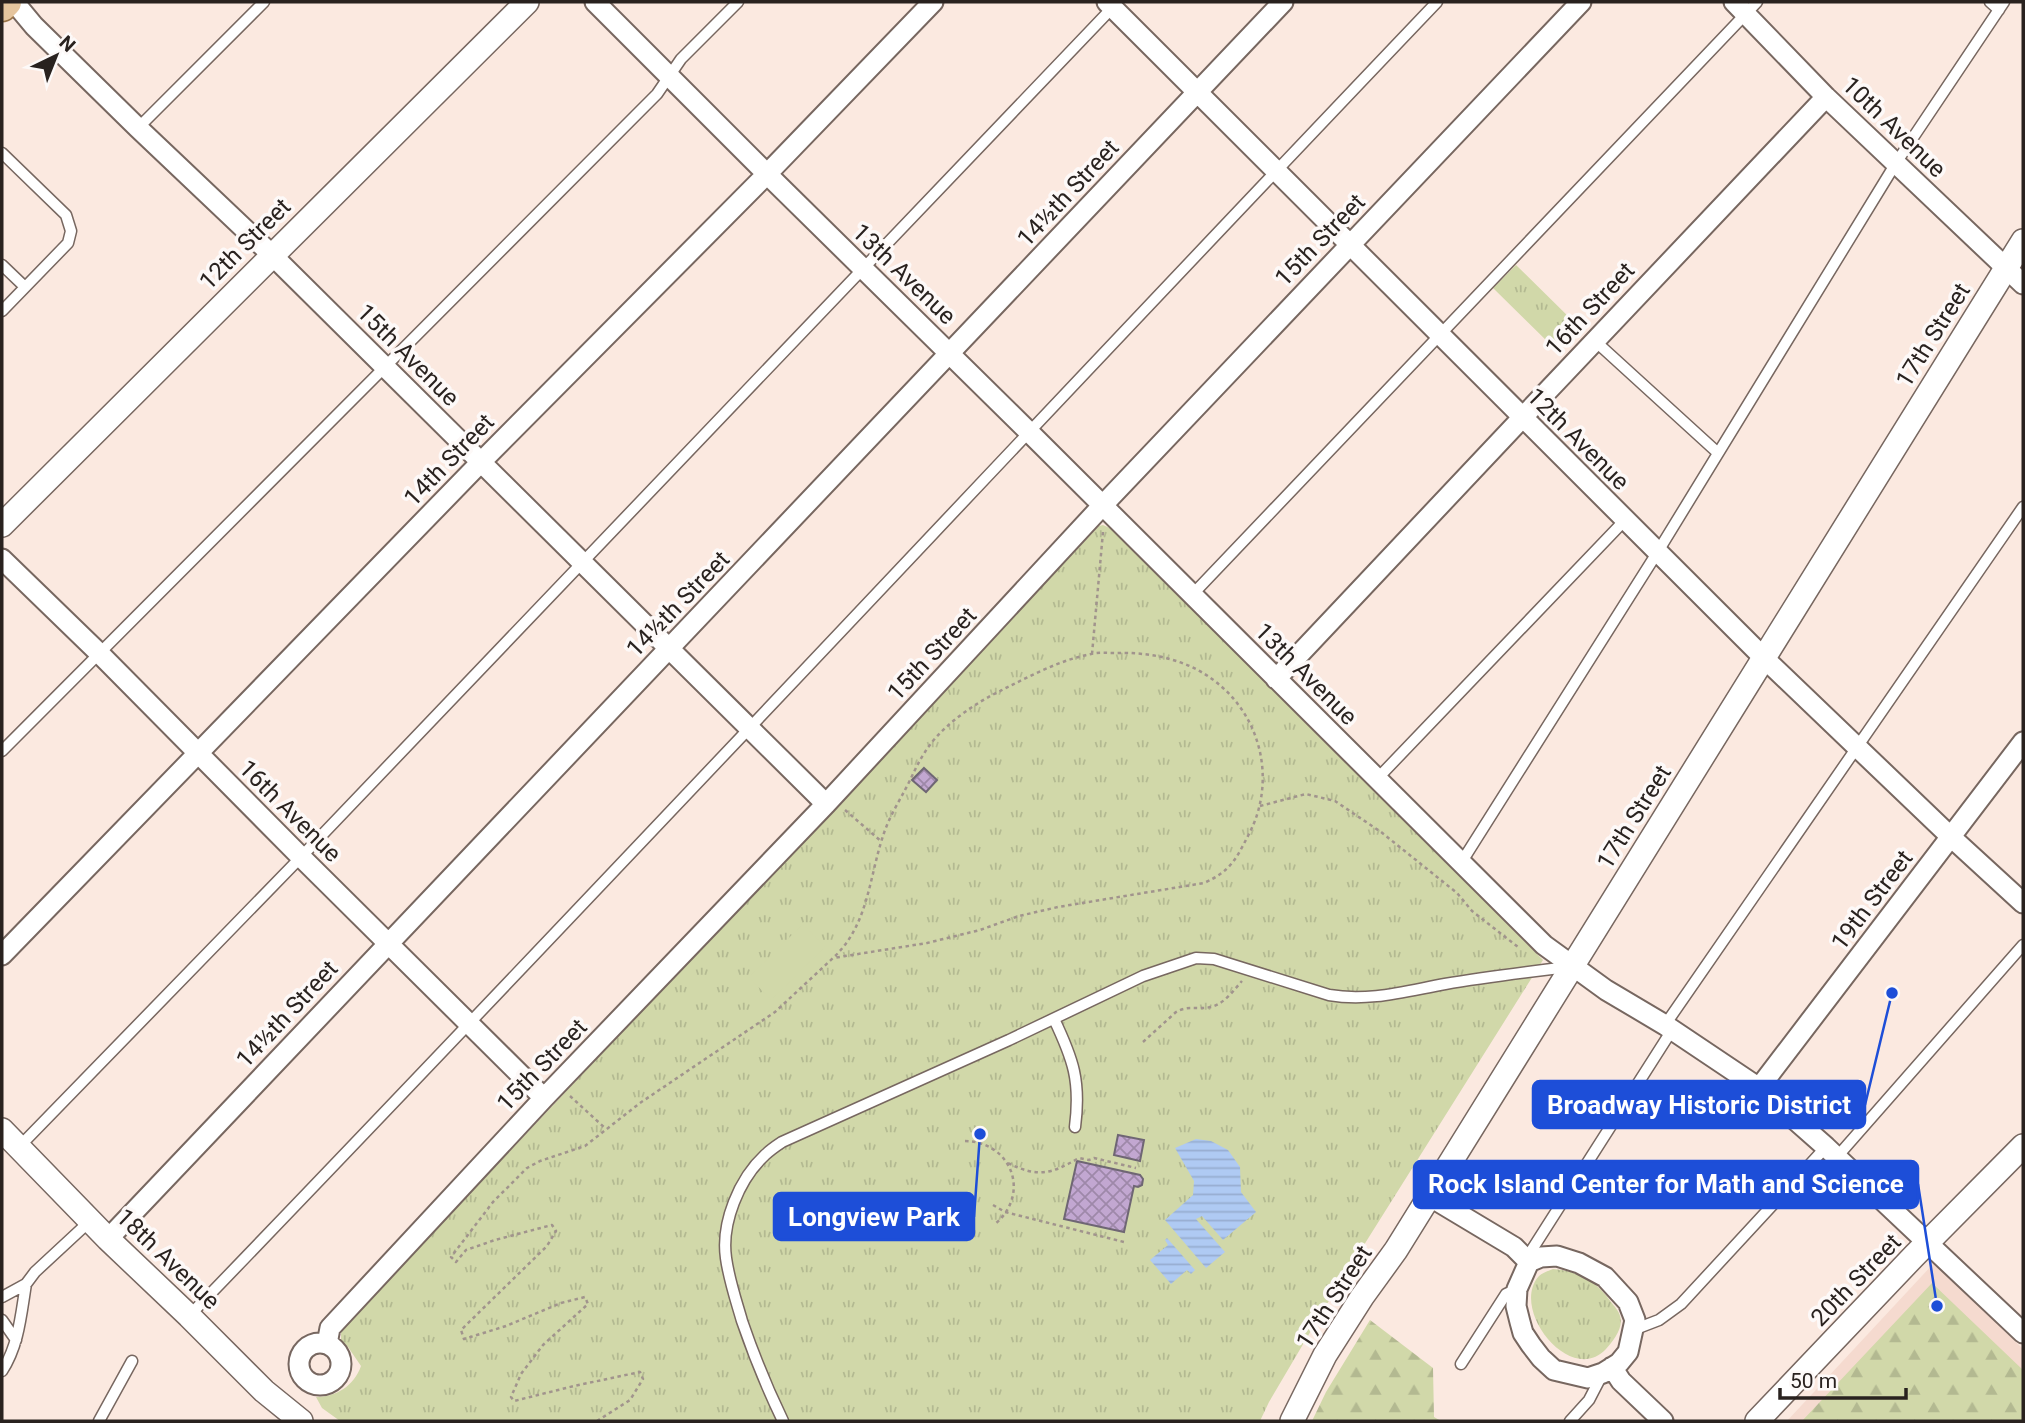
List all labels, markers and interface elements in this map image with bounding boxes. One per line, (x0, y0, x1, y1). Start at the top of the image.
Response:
north arrow (21, 21, 91, 91)
text: N (55, 31, 80, 57)
street label: 10th Avenue (1837, 71, 1951, 183)
street label: 14½th Street (1011, 134, 1125, 252)
street label: 15th Street (1269, 188, 1371, 292)
street label: 12th Street (194, 193, 296, 295)
street label: 13th Avenue (847, 218, 961, 330)
street label: 16th Street (1540, 256, 1640, 361)
street label: 17th Street (1890, 278, 1976, 392)
street label: 15th Avenue (351, 298, 465, 412)
street label: 12th Avenue (1521, 382, 1635, 496)
street label: 14th Street (398, 408, 500, 512)
street label: 14½th Street (621, 545, 735, 663)
street label: 15th Street (882, 601, 982, 706)
street label: 13th Avenue (1249, 617, 1363, 731)
street label: 16th Avenue (233, 754, 347, 868)
street label: 17th Street (1591, 760, 1677, 874)
street label: 19th Street (1826, 845, 1919, 955)
street label: 14½th Street (230, 955, 344, 1073)
street label: 15th Street (491, 1013, 593, 1117)
callout: Broadway Historic District (1533, 1081, 1865, 1128)
text: Broadway Historic District (1547, 1090, 1851, 1120)
callout: Rock Island Center for Math and Science (1414, 1161, 1918, 1208)
text: Rock Island Center for Math and Science (1428, 1169, 1904, 1199)
callout: Longview Park (774, 1193, 974, 1240)
text: Longview Park (788, 1202, 961, 1232)
street label: 18th Avenue (111, 1203, 225, 1315)
street label: 20th Street (1805, 1228, 1907, 1332)
street label: 17th Street (1290, 1240, 1378, 1354)
scale bar (1780, 1356, 1906, 1400)
text: 50 m (1790, 1369, 1837, 1393)

